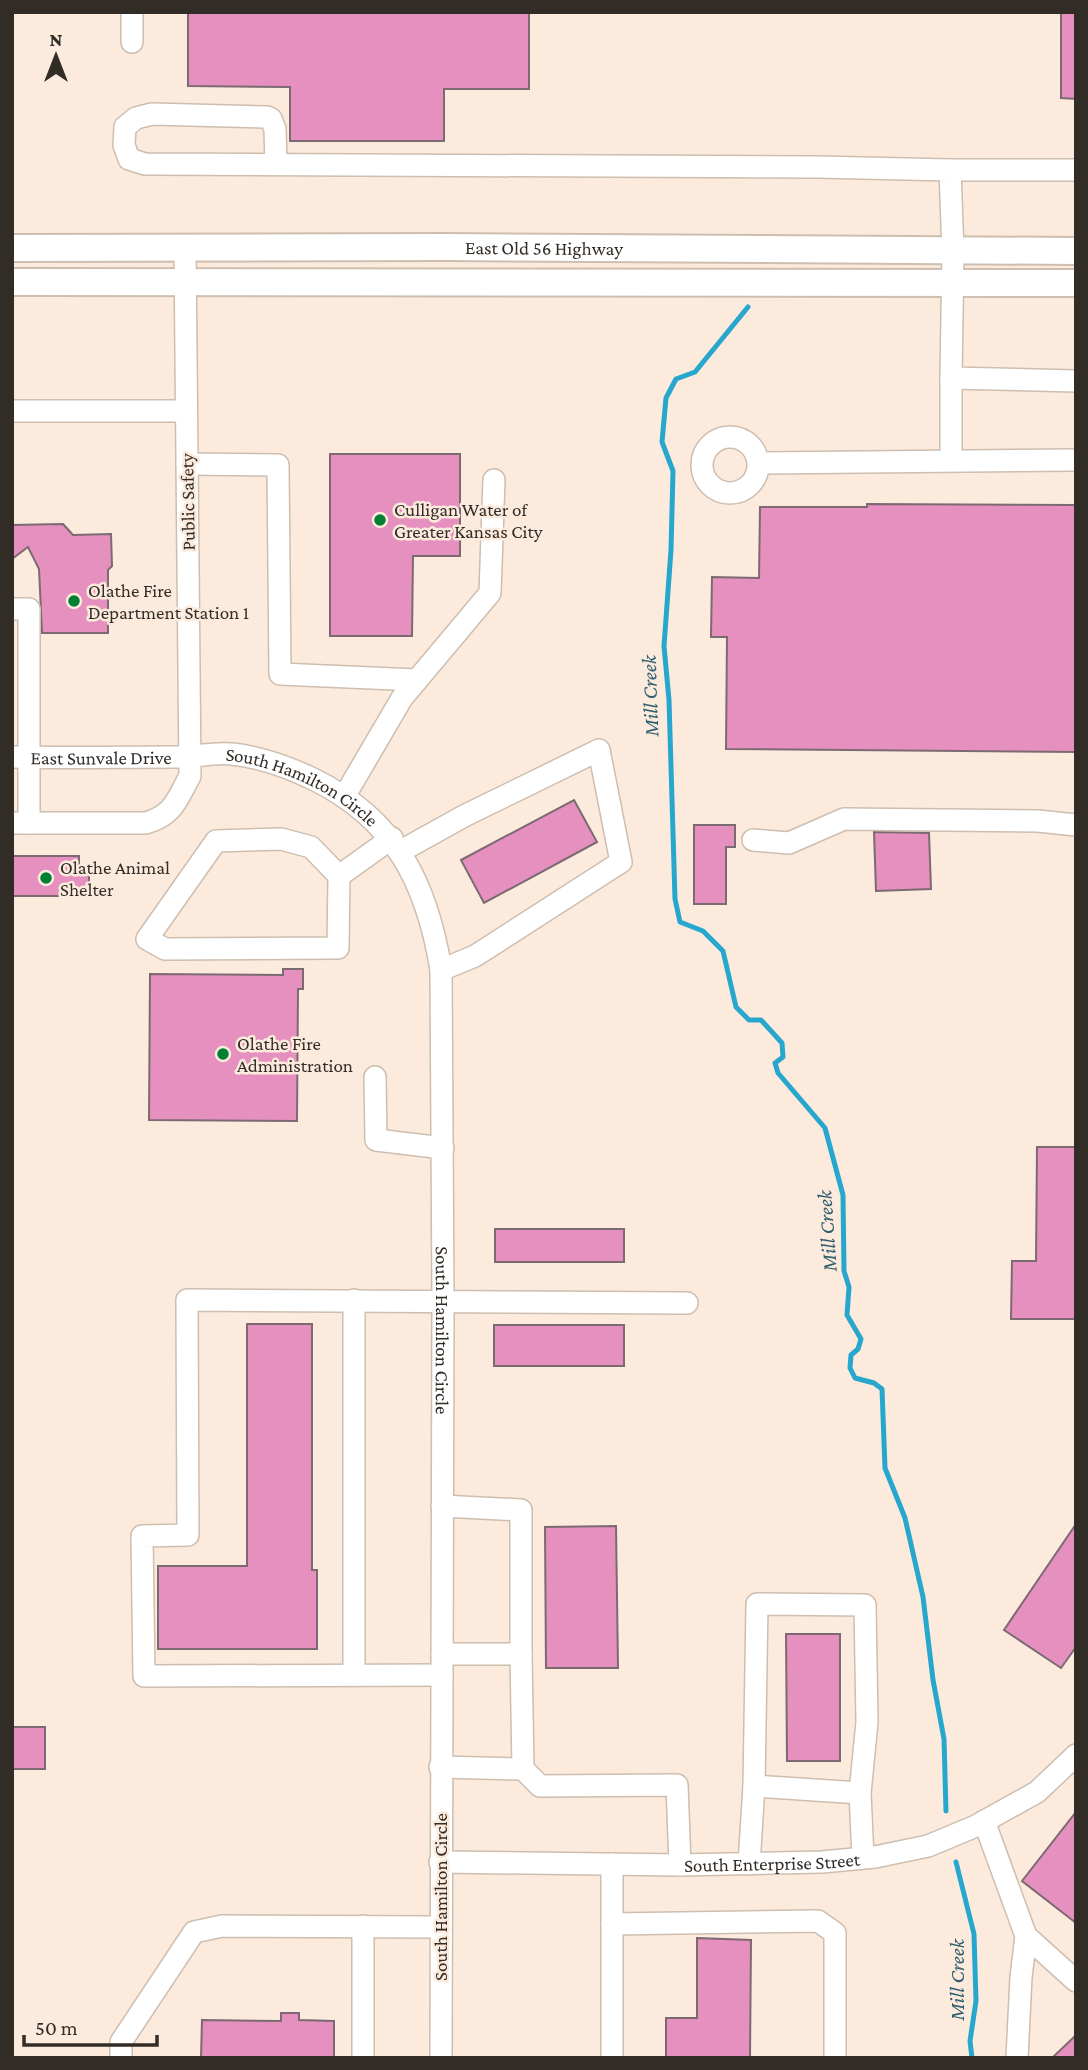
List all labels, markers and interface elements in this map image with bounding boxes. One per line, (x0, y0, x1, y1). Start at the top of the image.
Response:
north arrow (21, 21, 91, 91)
text: N (50, 29, 63, 50)
street label: East Old 56 Highway (465, 237, 623, 259)
street label: Public Safety (176, 453, 199, 551)
place label: Culligan Water of Greater Kansas City (394, 499, 543, 542)
marker: Culligan Water of Greater Kansas City (372, 512, 388, 528)
place label: Olathe Fire Department Station 1 (88, 580, 249, 623)
marker: Olathe Fire Department Station 1 (66, 593, 82, 609)
water label: Mill Creek (637, 654, 663, 738)
street label: South Hamilton Circle (225, 743, 383, 831)
street label: East Sunvale Drive (30, 747, 172, 768)
place label: Olathe Animal Shelter (60, 857, 170, 900)
marker: Olathe Animal Shelter (38, 870, 54, 886)
place label: Olathe Fire Administration (237, 1033, 353, 1076)
marker: Olathe Fire Administration (215, 1046, 231, 1062)
water label: Mill Creek (812, 1189, 842, 1274)
street label: South Hamilton Circle (432, 1246, 453, 1414)
street label: South Hamilton Circle (430, 1813, 451, 1981)
street label: South Enterprise Street (684, 1848, 862, 1876)
water label: Mill Creek (945, 1938, 969, 2022)
scale bar (24, 2004, 158, 2048)
text: 50 m (35, 2016, 78, 2040)

